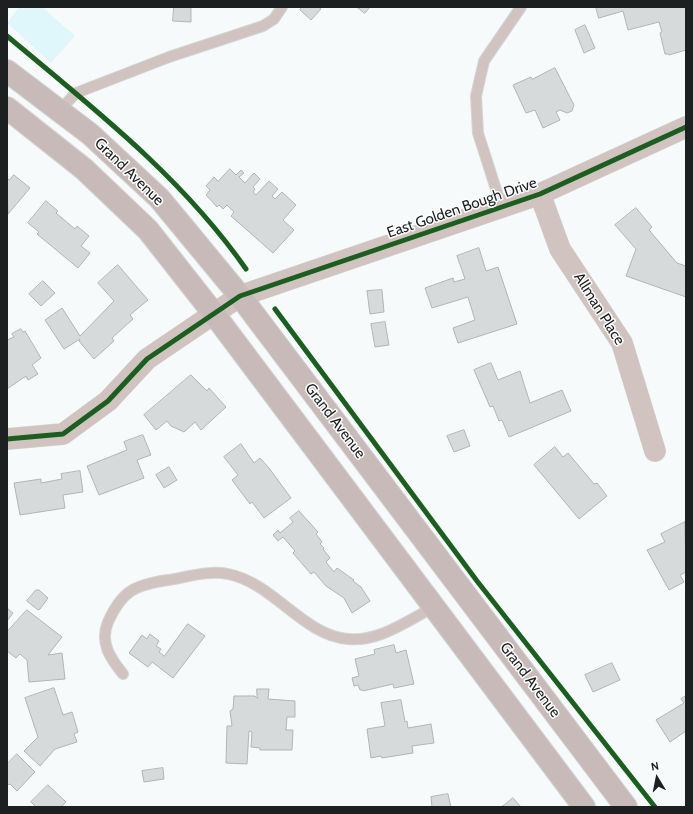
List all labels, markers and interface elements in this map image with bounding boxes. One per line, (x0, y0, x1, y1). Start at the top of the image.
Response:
street label: Grand Avenue (91, 134, 167, 210)
street label: East Golden Bough Drive (385, 174, 539, 242)
street label: Allman Place (570, 269, 628, 349)
street label: Grand Avenue (301, 380, 369, 462)
street label: Grand Avenue (496, 639, 564, 721)
north arrow (637, 758, 677, 798)
text: N (650, 759, 660, 774)

